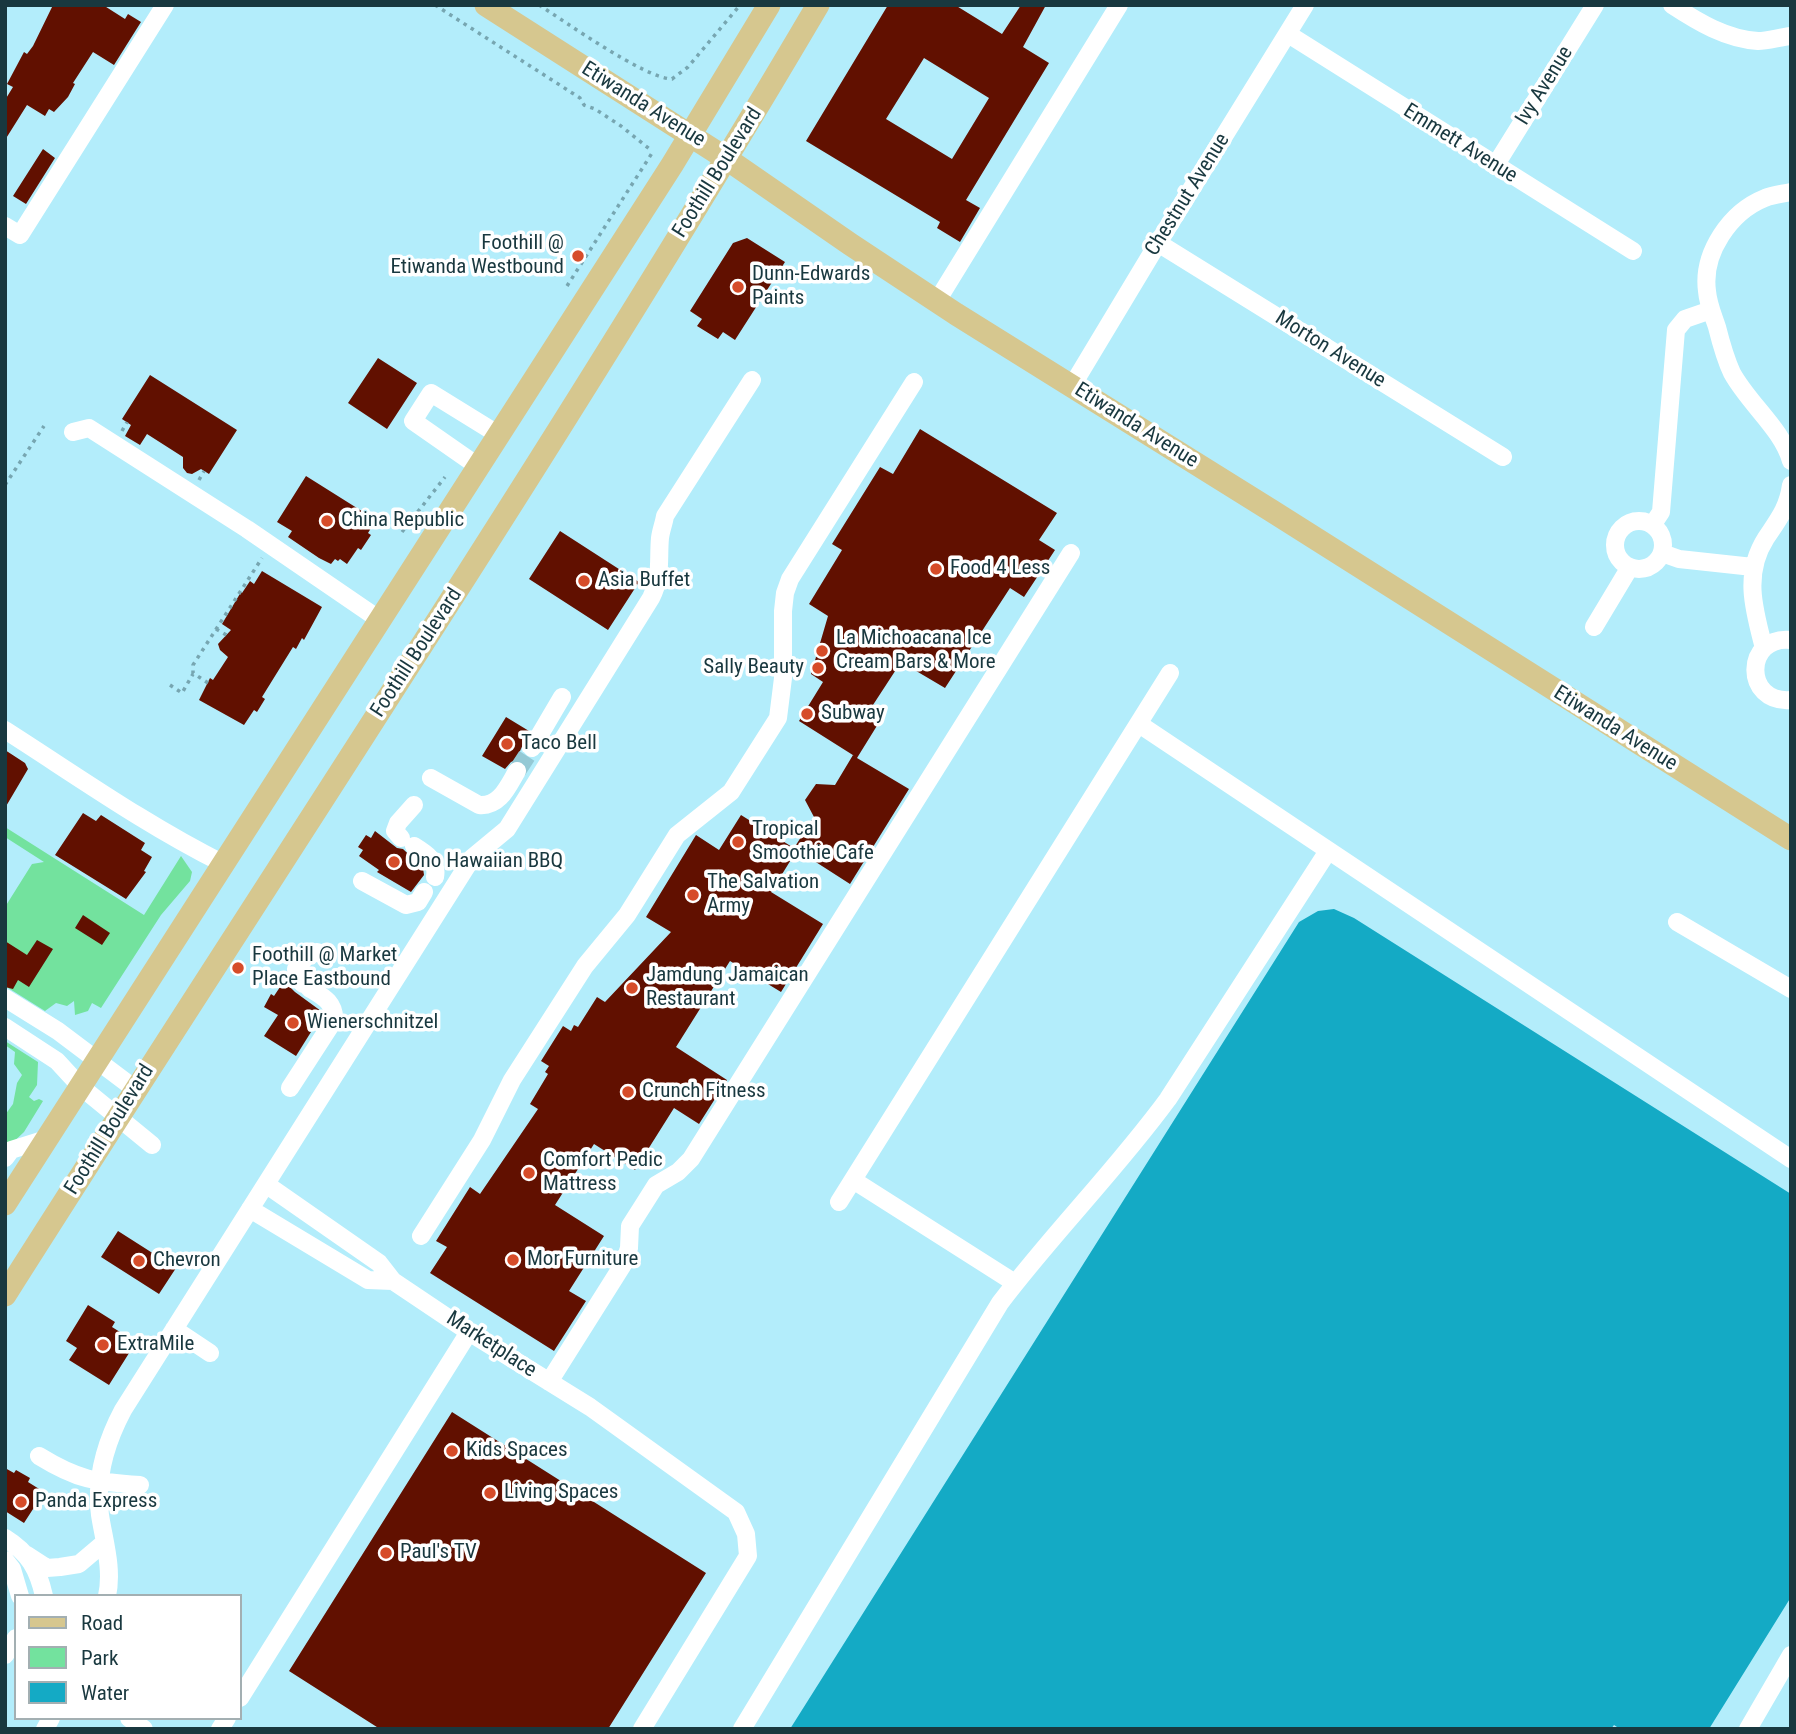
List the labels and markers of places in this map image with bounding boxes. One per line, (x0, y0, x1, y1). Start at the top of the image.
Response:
place label: Foothill @ Etiwanda Westbound (390, 231, 564, 281)
marker: Foothill @ Etiwanda Westbound (570, 248, 586, 264)
place label: Dunn-Edwards Paints (752, 262, 870, 312)
marker: Dunn-Edwards Paints (730, 279, 746, 295)
place label: China Republic (341, 508, 464, 534)
marker: China Republic (319, 513, 335, 529)
place label: Food 4 Less (950, 556, 1050, 582)
marker: Food 4 Less (928, 561, 944, 577)
place label: Asia Buffet (598, 568, 690, 594)
marker: Asia Buffet (576, 573, 592, 589)
place label: La Michoacana Ice Cream Bars & More (836, 626, 996, 676)
marker: La Michoacana Ice Cream Bars & More (814, 643, 830, 659)
place label: Sally Beauty (703, 655, 804, 681)
marker: Sally Beauty (810, 660, 826, 676)
place label: Subway (821, 701, 885, 727)
marker: Subway (799, 706, 815, 722)
place label: Taco Bell (521, 731, 597, 757)
marker: Taco Bell (499, 736, 515, 752)
place label: Tropical Smoothie Cafe (752, 817, 874, 867)
marker: Tropical Smoothie Cafe (730, 834, 746, 850)
place label: Ono Hawaiian BBQ (408, 849, 563, 875)
marker: Ono Hawaiian BBQ (386, 854, 402, 870)
place label: The Salvation Army (707, 870, 819, 920)
marker: The Salvation Army (685, 887, 701, 903)
place label: Foothill @ Market Place Eastbound (252, 943, 397, 993)
marker: Foothill @ Market Place Eastbound (230, 960, 246, 976)
place label: Jamdung Jamaican Restaurant (646, 963, 809, 1013)
marker: Jamdung Jamaican Restaurant (624, 980, 640, 996)
place label: Wienerschnitzel (307, 1010, 438, 1036)
marker: Wienerschnitzel (285, 1015, 301, 1031)
place label: Crunch Fitness (642, 1079, 766, 1105)
marker: Crunch Fitness (620, 1084, 636, 1100)
place label: Comfort Pedic Mattress (543, 1148, 663, 1198)
marker: Comfort Pedic Mattress (521, 1165, 537, 1181)
place label: Mor Furniture (527, 1247, 638, 1273)
place label: Chevron (153, 1248, 221, 1274)
marker: Mor Furniture (505, 1252, 521, 1268)
marker: Chevron (131, 1253, 147, 1269)
place label: ExtraMile (117, 1332, 194, 1358)
marker: ExtraMile (95, 1337, 111, 1353)
place label: Kids Spaces (466, 1438, 568, 1464)
marker: Kids Spaces (444, 1443, 460, 1459)
place label: Living Spaces (504, 1480, 618, 1506)
marker: Living Spaces (482, 1485, 498, 1501)
place label: Panda Express (35, 1489, 157, 1515)
marker: Panda Express (13, 1494, 29, 1510)
place label: Paul's TV (400, 1540, 477, 1566)
marker: Paul's TV (378, 1545, 394, 1561)

